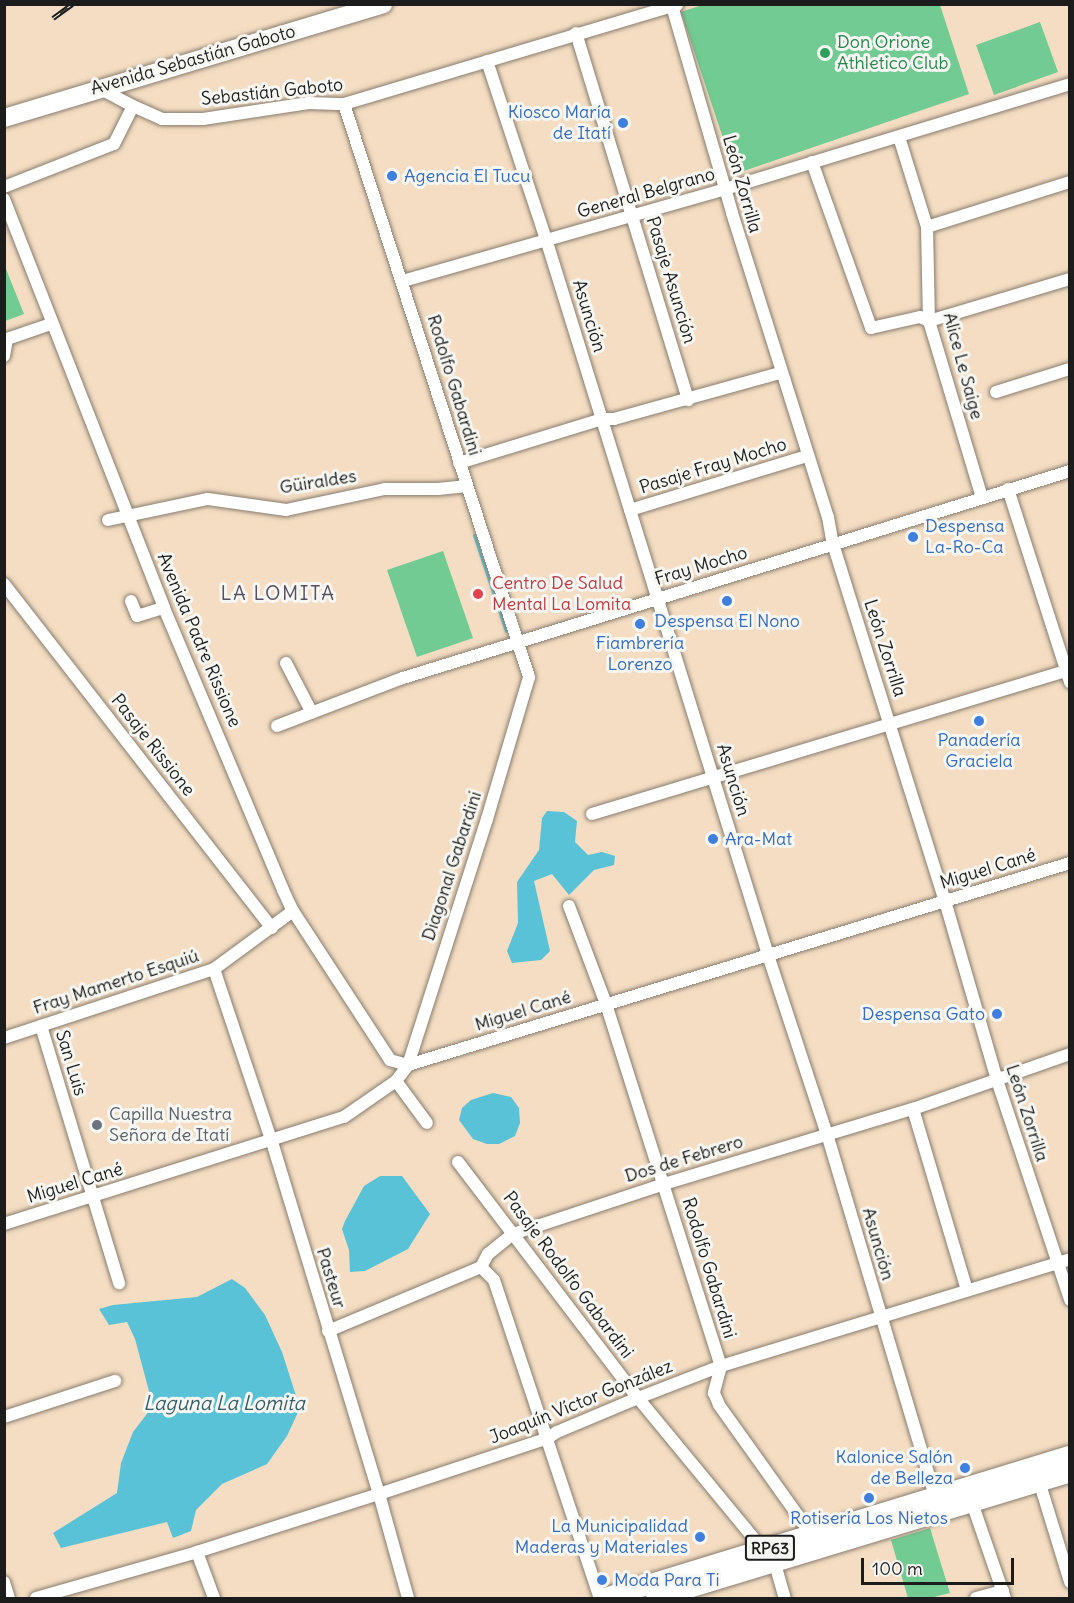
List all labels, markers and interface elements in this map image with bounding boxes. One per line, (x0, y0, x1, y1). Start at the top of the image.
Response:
street label: Avenida Sebastián Gaboto (88, 20, 298, 100)
place label: Don Orione Athletico Club (837, 32, 948, 74)
marker: Don Orione Athletico Club (818, 46, 832, 60)
street label: Sebastián Gaboto (200, 74, 344, 110)
place label: Kiosco María de Itatí (508, 102, 611, 144)
marker: Kiosco María de Itatí (616, 116, 630, 130)
street label: León Zorrilla (718, 133, 766, 235)
street label: General Belgrano (575, 163, 717, 223)
place label: Agencia El Tucu (404, 165, 531, 187)
marker: Agencia El Tucu (385, 169, 399, 183)
street label: Pasaje Asunción (641, 214, 701, 346)
street label: Asunción (568, 277, 610, 355)
street label: Alice Le Saige (938, 310, 988, 422)
street label: Rodolfo Gabardini (422, 312, 486, 458)
street label: Pasaje Fray Mocho (637, 433, 789, 499)
street label: Güiraldes (278, 465, 358, 499)
place label: Despensa La-Ro-Ca (925, 516, 1005, 558)
marker: Despensa La-Ro-Ca (906, 530, 920, 544)
street label: Fray Mocho (652, 542, 750, 590)
street label: Avenida Padre Rissione (152, 549, 246, 731)
place label: Centro De Salud Mental La Lomita (492, 573, 631, 616)
district label: LA LOMITA (221, 580, 335, 604)
marker: Centro De Salud Mental La Lomita (469, 585, 487, 603)
marker: Despensa El Nono (720, 594, 734, 608)
street label: León Zorrilla (859, 597, 911, 699)
place label: Despensa El Nono (654, 610, 800, 632)
marker: Fiambrería Lorenzo (633, 617, 647, 631)
place label: Fiambrería Lorenzo (596, 633, 684, 676)
street label: Pasaje Rissione (107, 690, 199, 800)
marker: Panadería Graciela (972, 714, 986, 728)
place label: Panadería Graciela (937, 730, 1021, 772)
street label: Asunción (712, 741, 754, 819)
street label: Diagonal Gabardini (418, 789, 486, 943)
place label: Ara-Mat (725, 828, 792, 850)
marker: Ara-Mat (706, 832, 720, 846)
street label: Miguel Cané (937, 844, 1039, 894)
street label: Fray Mamerto Esquiú (30, 945, 202, 1019)
street label: Miguel Cané (472, 986, 574, 1036)
place label: Despensa Gato (862, 1003, 985, 1025)
marker: Despensa Gato (990, 1007, 1004, 1021)
street label: San Luis (51, 1028, 91, 1098)
street label: León Zorrilla (1001, 1062, 1053, 1164)
place label: Capilla Nuestra Señora de Itatí (109, 1104, 232, 1146)
marker: Capilla Nuestra Señora de Itatí (90, 1118, 104, 1132)
street label: Dos de Febrero (622, 1131, 746, 1187)
street label: Miguel Cané (24, 1158, 126, 1208)
street label: Pasaje Rodolfo Gabardini (498, 1187, 638, 1363)
street label: Rodolfo Gabardini (677, 1195, 741, 1341)
street label: Asunción (857, 1205, 899, 1283)
street label: Pasteur (312, 1245, 350, 1311)
street label: Joaquín Víctor González (486, 1355, 676, 1449)
water label: Laguna La Lomita (143, 1390, 305, 1414)
place label: Kalonice Salón de Belleza (835, 1447, 953, 1490)
marker: Kalonice Salón de Belleza (958, 1461, 972, 1475)
marker: Rotisería Los Nietos (862, 1491, 876, 1505)
place label: Rotisería Los Nietos (790, 1507, 948, 1529)
place label: La Municipalidad Maderas y Materiales (515, 1516, 688, 1558)
marker: La Municipalidad Maderas y Materiales (693, 1530, 707, 1544)
road number: RP63 (744, 1535, 796, 1561)
scale bar (864, 1546, 1017, 1584)
text: 100 m (872, 1557, 923, 1580)
place label: Moda Para Ti (614, 1569, 720, 1591)
marker: Moda Para Ti (595, 1573, 609, 1587)

